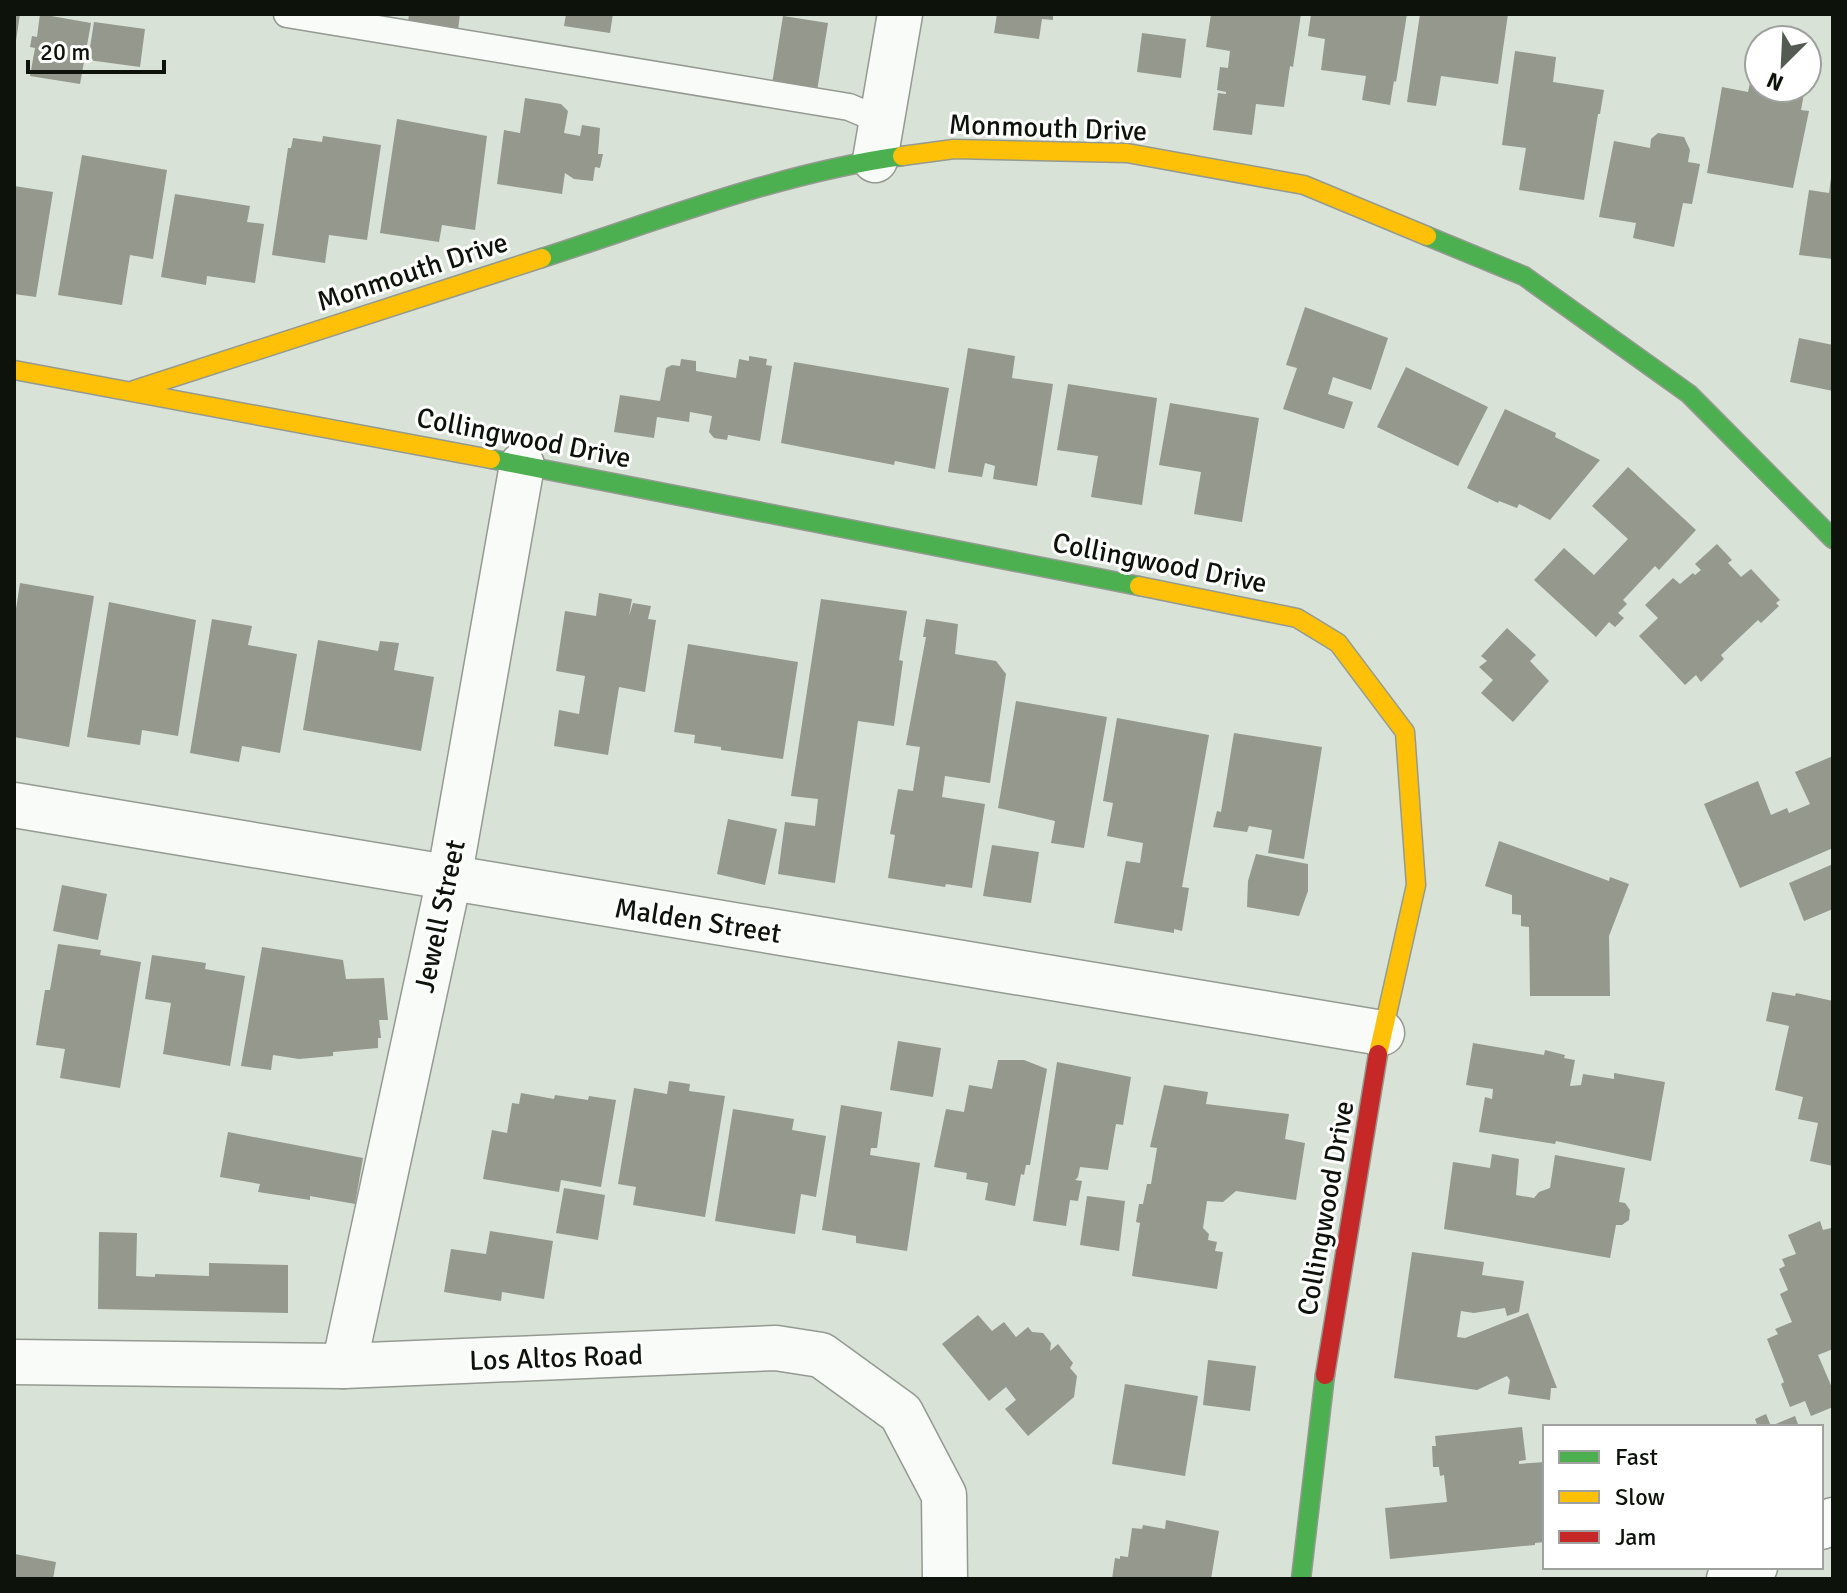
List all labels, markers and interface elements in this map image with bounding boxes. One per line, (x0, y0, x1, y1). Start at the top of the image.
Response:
scale bar (28, 24, 164, 74)
north arrow (1743, 24, 1823, 104)
text: 20 m (40, 37, 90, 67)
text: N (1763, 66, 1788, 97)
street label: Monmouth Drive (948, 108, 1148, 148)
street label: Monmouth Drive (313, 225, 512, 319)
street label: Collingwood Drive (414, 401, 634, 475)
street label: Collingwood Drive (1050, 526, 1270, 600)
street label: Jewell Street (407, 837, 473, 996)
street label: Malden Street (612, 891, 784, 951)
street label: Collingwood Drive (1290, 1098, 1362, 1318)
street label: Los Altos Road (469, 1338, 644, 1378)
legend (1543, 1425, 1823, 1569)
text: Fast (1615, 1442, 1658, 1472)
text: Slow (1615, 1482, 1665, 1512)
text: Jam (1615, 1522, 1656, 1552)

